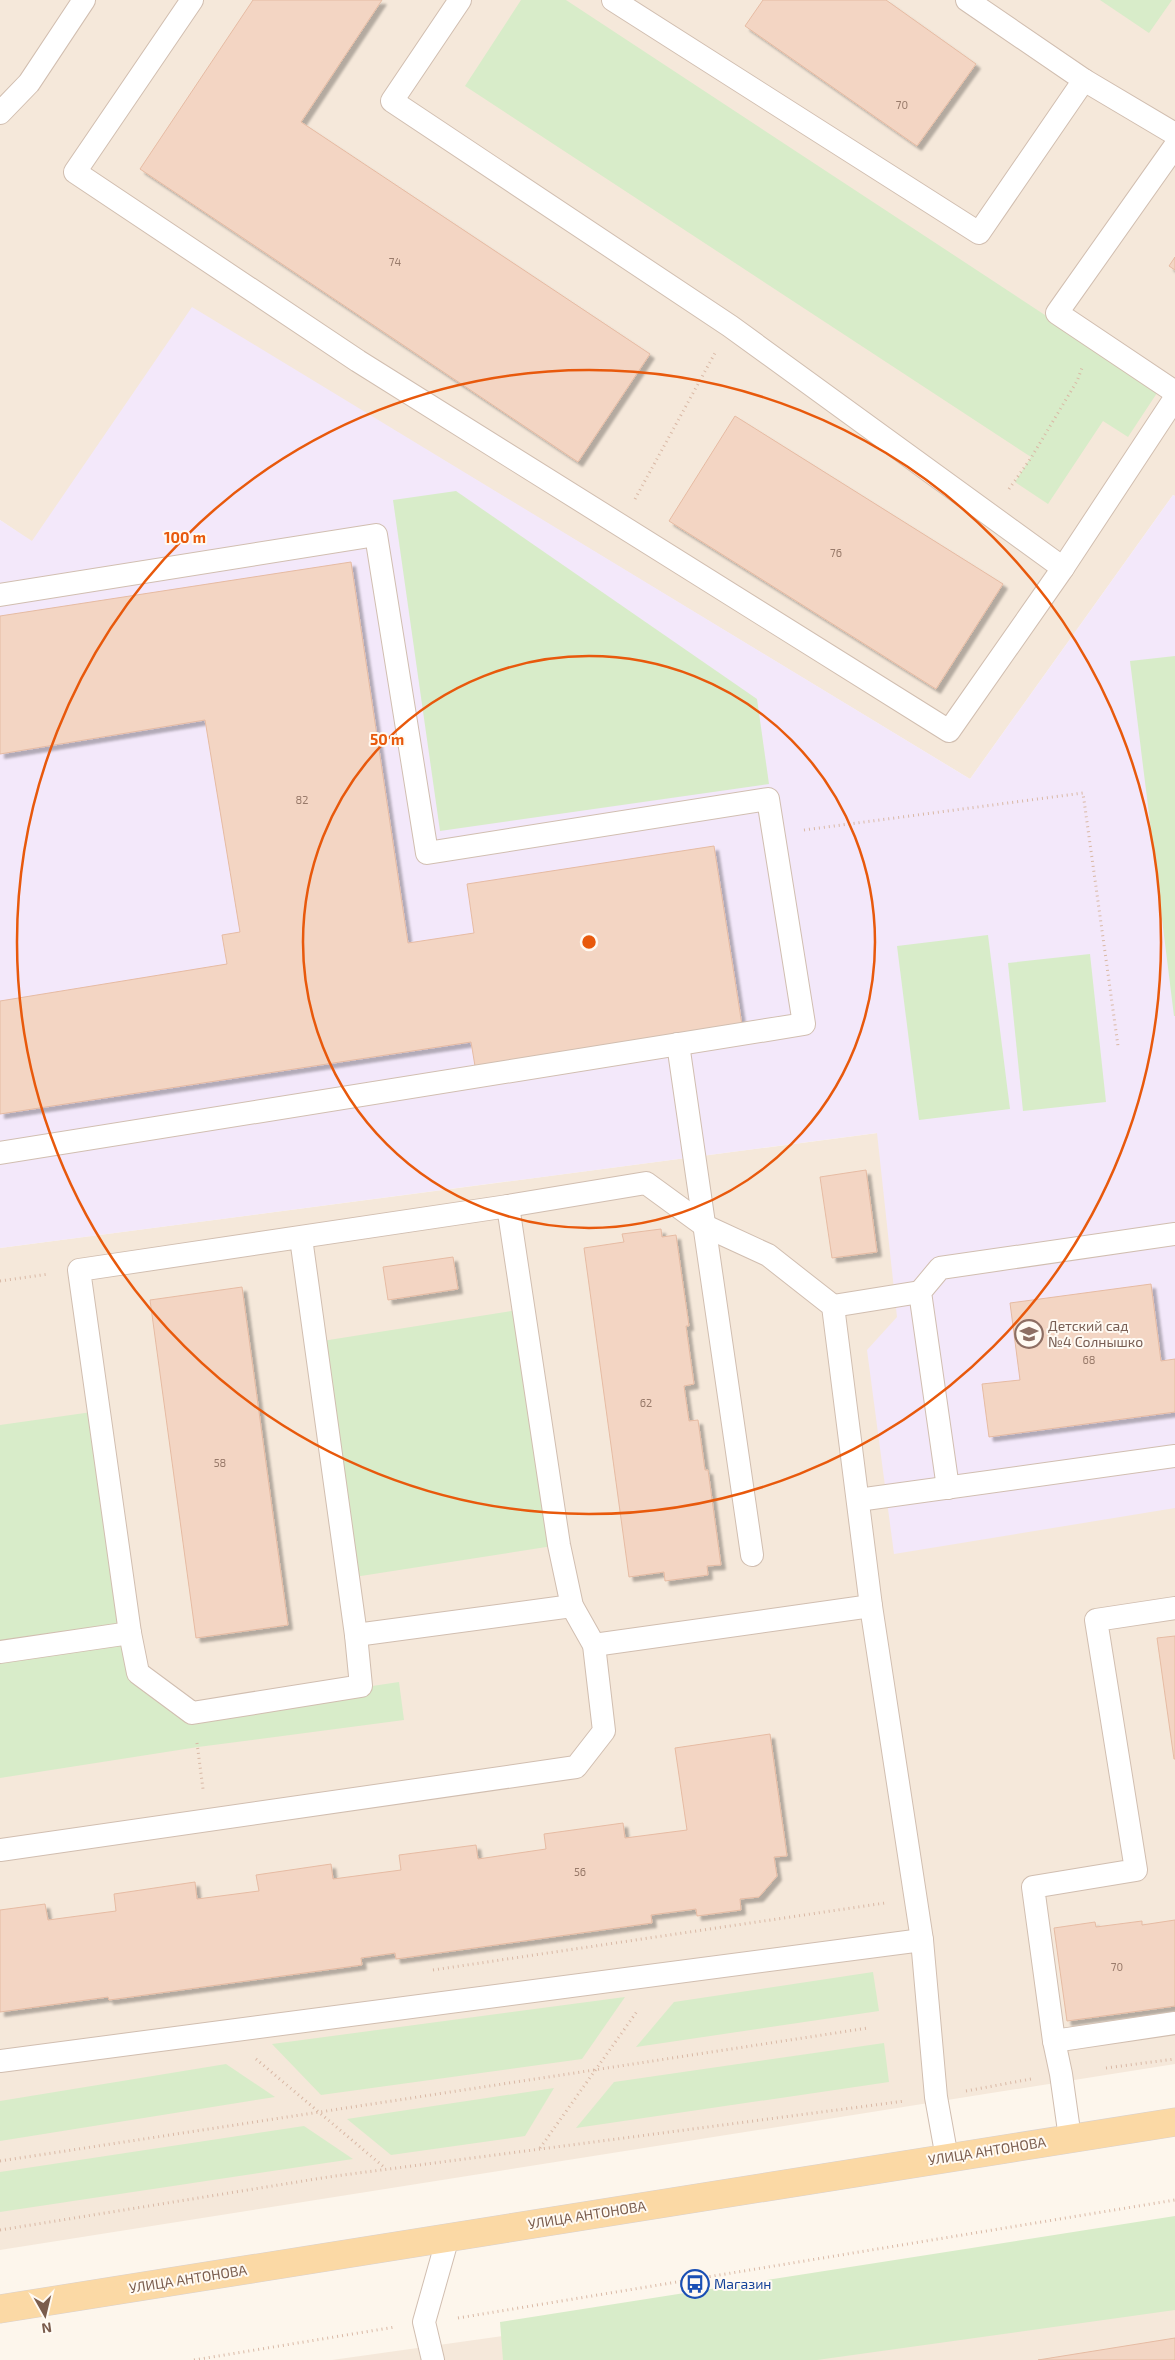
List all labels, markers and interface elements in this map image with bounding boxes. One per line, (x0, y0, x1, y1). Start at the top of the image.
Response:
house number: 70 (896, 98, 908, 111)
house number: 74 (389, 255, 401, 268)
text: 100 m (164, 528, 206, 546)
house number: 76 (830, 546, 842, 559)
text: 50 m (370, 730, 404, 748)
house number: 82 (296, 793, 308, 806)
centre of rings (580, 933, 598, 951)
place label: Детский сад №4 Солнышко (1048, 1317, 1143, 1350)
school or university icon: Детский сад №4 Солнышко (1014, 1319, 1044, 1349)
house number: 68 (1083, 1353, 1095, 1366)
house number: 62 (640, 1396, 652, 1409)
house number: 58 (214, 1456, 226, 1469)
house number: 56 (574, 1865, 586, 1878)
house number: 70 (1111, 1960, 1123, 1973)
street label: УЛИЦА АНТОНОВА (927, 2133, 1047, 2168)
street label: УЛИЦА АНТОНОВА (527, 2197, 647, 2232)
street label: УЛИЦА АНТОНОВА (128, 2261, 248, 2296)
bus stop icon: Магазин (680, 2269, 710, 2299)
place label: Магазин (714, 2275, 772, 2292)
north arrow (20, 2290, 70, 2340)
text: N (41, 2319, 53, 2337)

